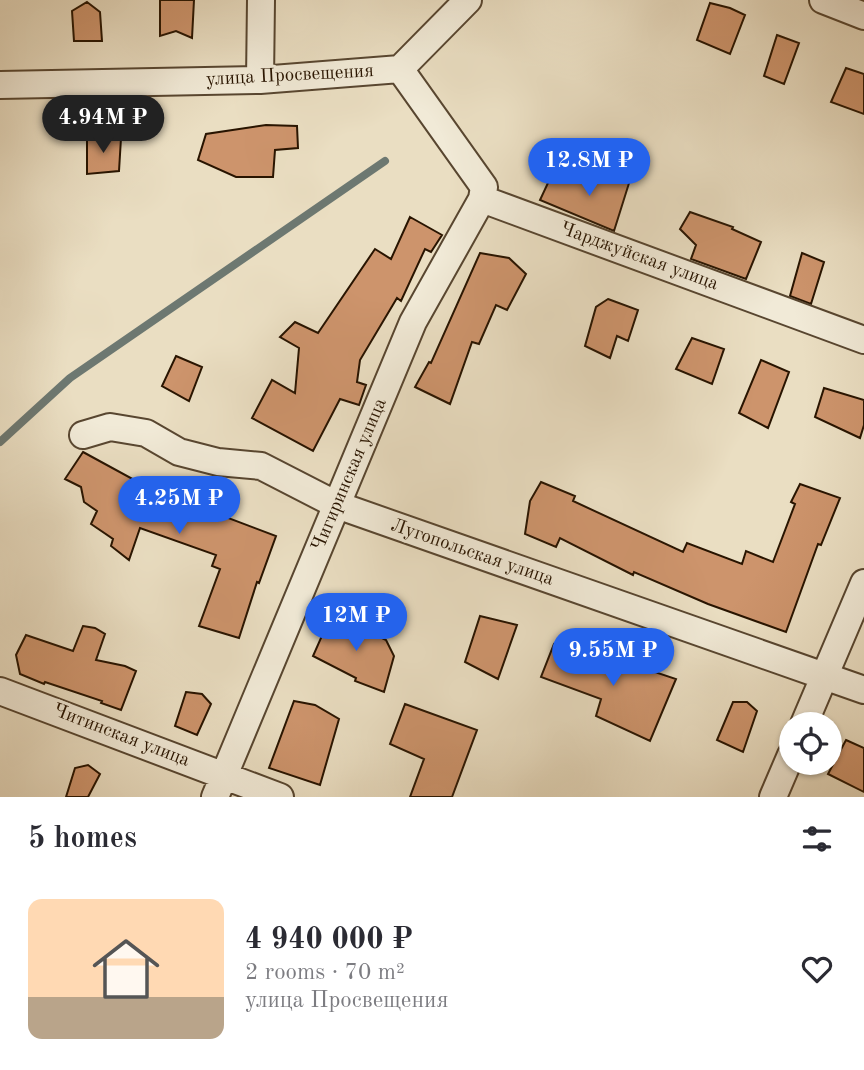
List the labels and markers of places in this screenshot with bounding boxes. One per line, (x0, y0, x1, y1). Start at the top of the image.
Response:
pin: 4.94M ₽ (38, 96, 168, 155)
pin: 12.8M ₽ (524, 138, 654, 198)
pin: 4.25M ₽ (114, 476, 244, 536)
pin: 12M ₽ (307, 594, 405, 653)
pin: 9.55M ₽ (548, 628, 678, 688)

